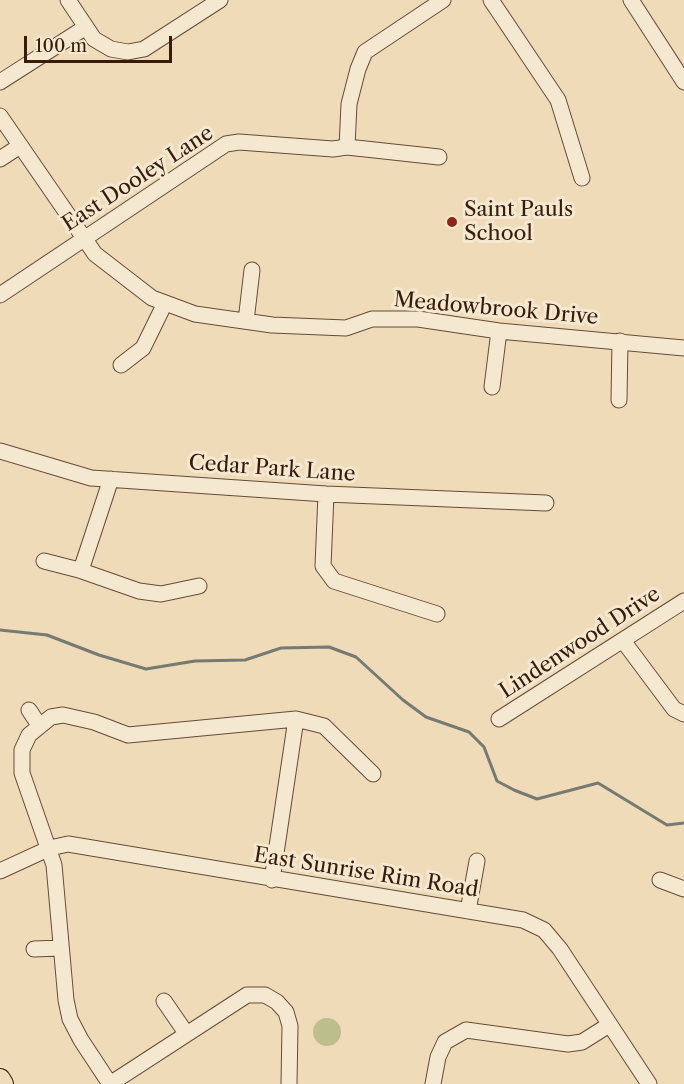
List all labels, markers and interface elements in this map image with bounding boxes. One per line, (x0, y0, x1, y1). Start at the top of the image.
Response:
scale bar (27, 24, 176, 62)
text: 100 m (35, 35, 87, 57)
street label: East Dooley Lane (58, 121, 218, 237)
place label: Saint Pauls School (464, 197, 573, 247)
marker: Saint Pauls School (445, 215, 459, 229)
street label: Meadowbrook Drive (393, 288, 599, 330)
street label: Cedar Park Lane (188, 451, 356, 487)
street label: Lindenwood Drive (495, 582, 665, 704)
street label: East Sunrise Rim Road (252, 843, 480, 903)

